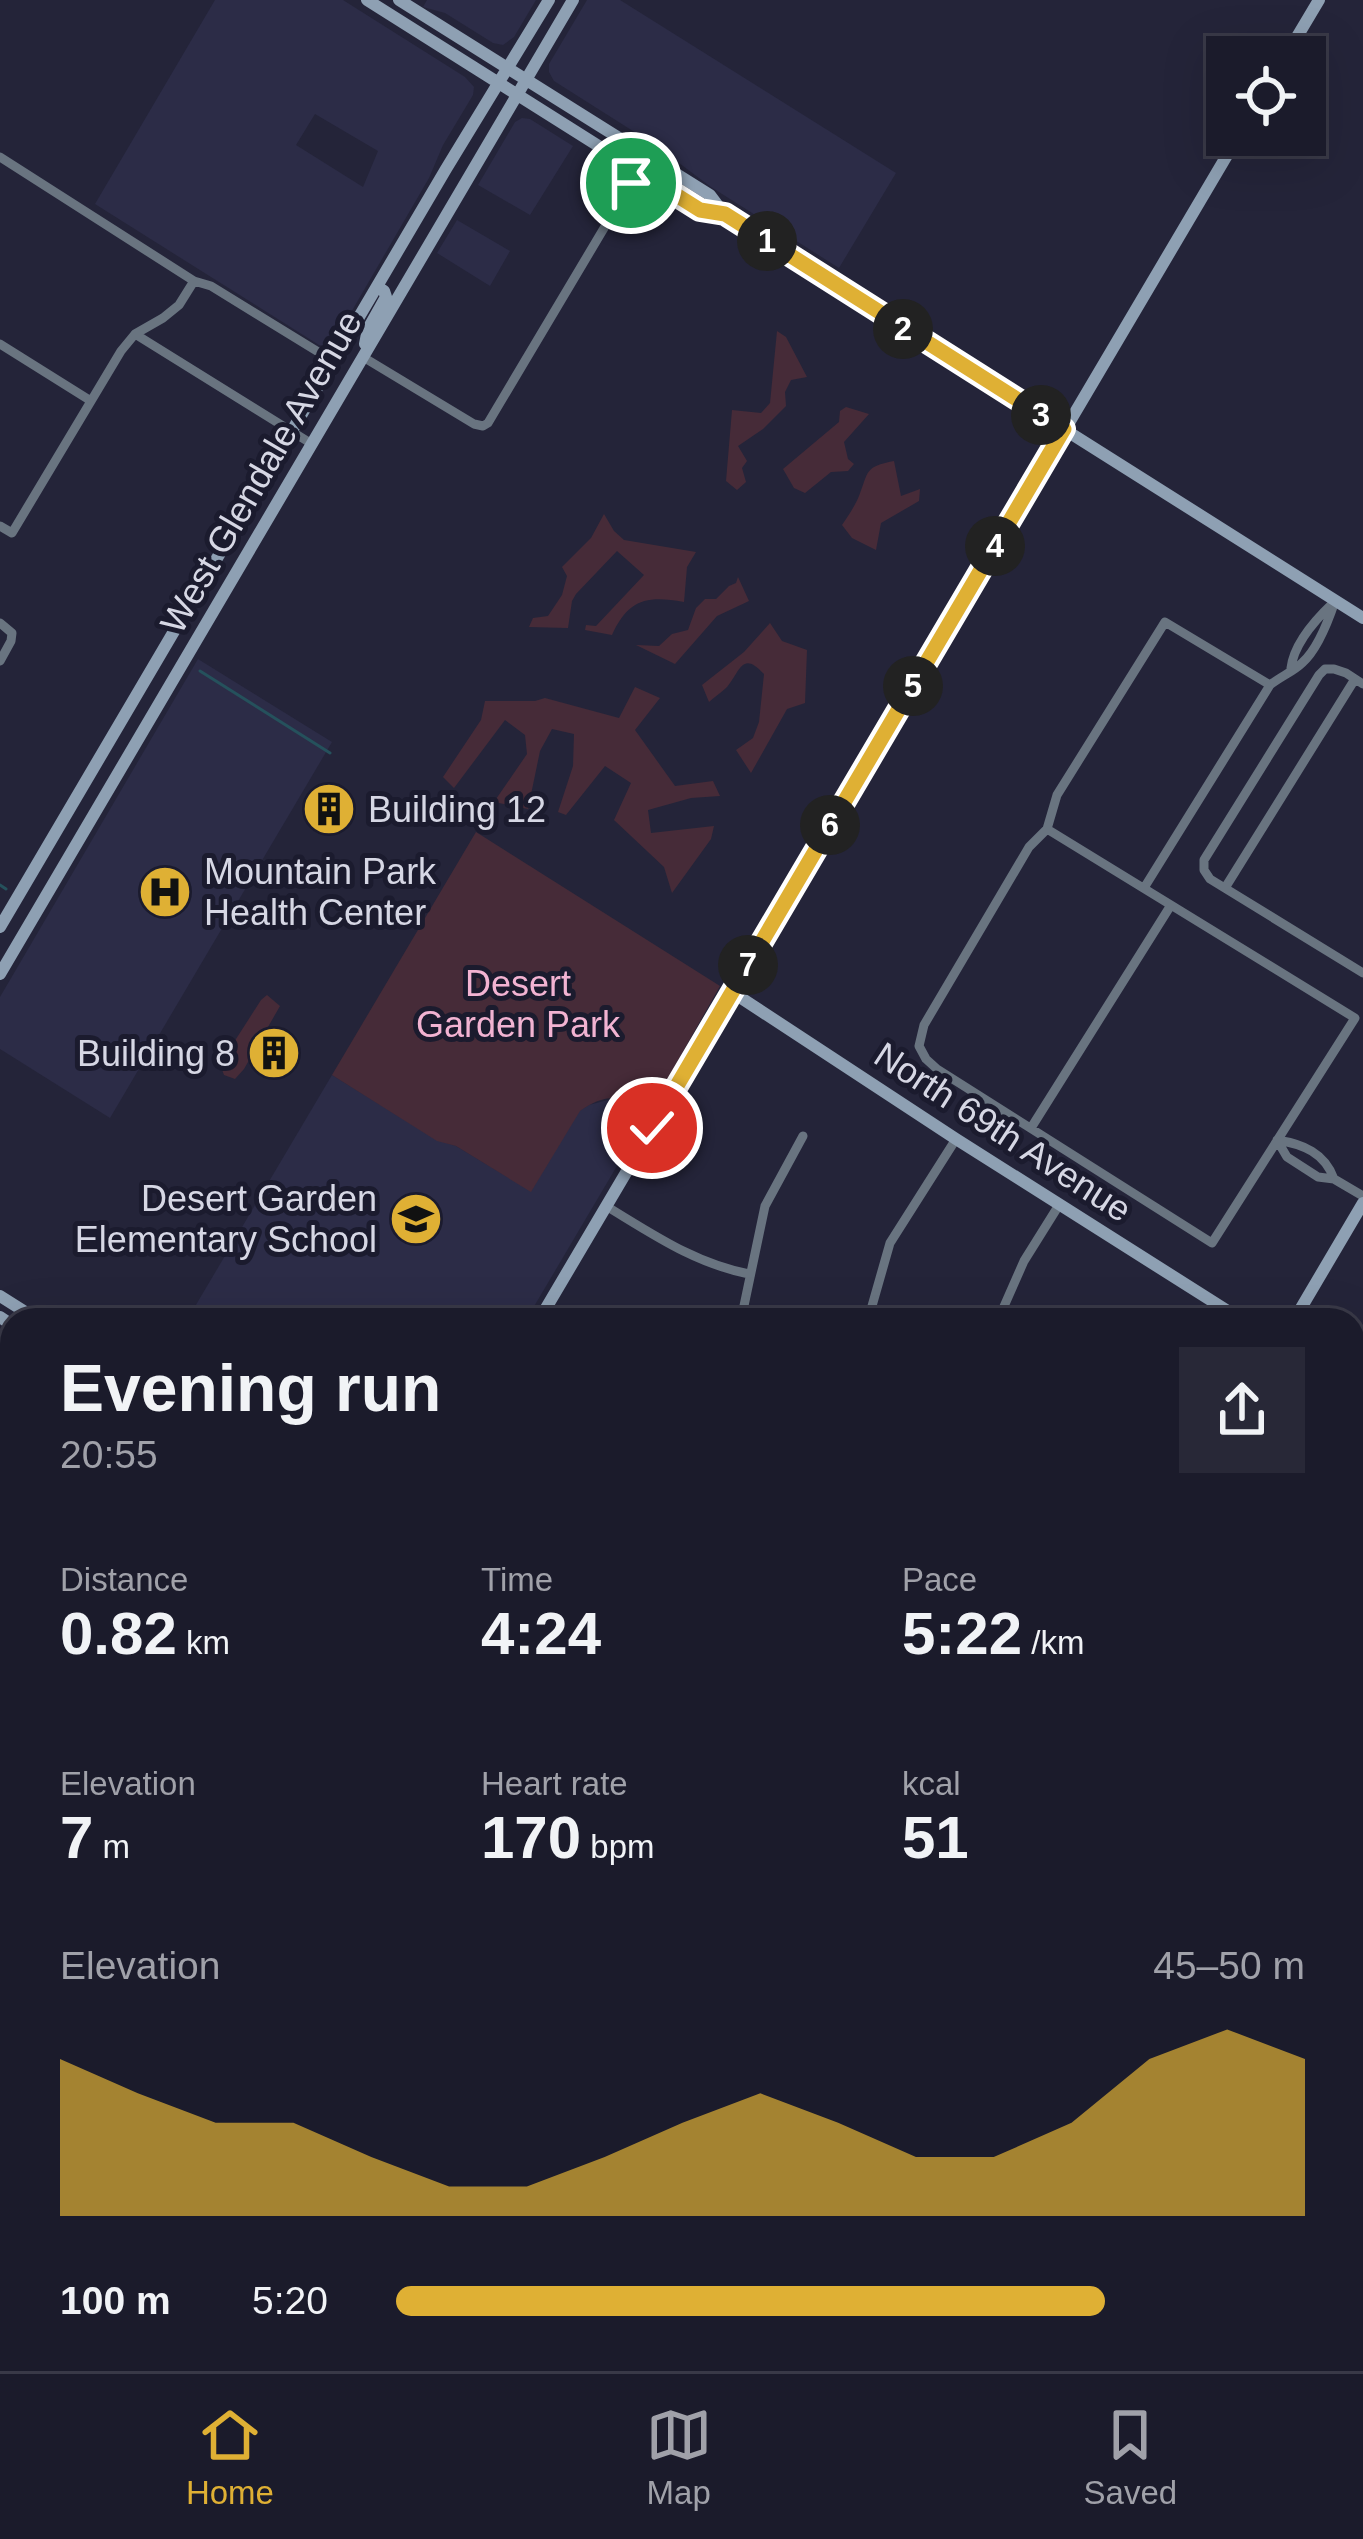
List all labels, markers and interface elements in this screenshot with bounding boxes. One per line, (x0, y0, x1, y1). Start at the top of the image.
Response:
map controls (1206, 36, 1326, 156)
button: locate (1206, 36, 1326, 156)
pin (580, 132, 682, 234)
icon: arrive (598, 150, 664, 216)
pin: 1 (737, 211, 797, 271)
text: 1 (758, 222, 776, 259)
pin: 2 (873, 299, 933, 359)
street label: West Glendale Avenue (152, 304, 370, 640)
text: 2 (894, 310, 912, 347)
pin: 3 (1011, 385, 1071, 445)
text: 3 (1032, 396, 1050, 433)
pin: 4 (965, 516, 1025, 576)
text: 4 (986, 527, 1004, 564)
pin: 5 (883, 656, 943, 716)
text: 5 (904, 667, 922, 704)
building icon: Building 12 (301, 781, 357, 837)
place label: Building 12 (368, 789, 546, 830)
pin: 6 (800, 795, 860, 855)
text: 6 (821, 806, 839, 843)
place label: Mountain Park Health Center (204, 851, 437, 933)
hospital icon: Mountain Park Health Center (137, 864, 193, 920)
pin: 7 (718, 935, 778, 995)
text: 7 (739, 946, 757, 983)
park label: Desert Garden Park (416, 963, 621, 1045)
building icon: Building 8 (246, 1025, 302, 1081)
place label: Building 8 (77, 1033, 235, 1074)
street label: North 69th Avenue (867, 1034, 1139, 1230)
pin (601, 1077, 703, 1179)
icon: check (619, 1095, 685, 1161)
place label: Desert Garden Elementary School (75, 1178, 377, 1260)
school or university icon: Desert Garden Elementary School (388, 1191, 444, 1247)
button: share (1179, 1347, 1305, 1473)
text: Evening run (60, 1351, 441, 1425)
text: 20:55 (60, 1433, 158, 1476)
text: Distance (60, 1561, 188, 1598)
text: Time (481, 1561, 553, 1598)
text: Pace (902, 1561, 977, 1598)
text: 0.82 (60, 1600, 177, 1667)
text: 4:24 (481, 1600, 601, 1667)
text: 5:22 (902, 1600, 1022, 1667)
text: km (177, 1624, 230, 1661)
text: /km (1022, 1624, 1084, 1661)
text: Elevation (60, 1765, 196, 1802)
text: Heart rate (481, 1765, 628, 1802)
text: kcal (902, 1765, 961, 1802)
text: 7 (60, 1804, 93, 1871)
text: 170 (481, 1804, 581, 1871)
text: 51 (902, 1804, 969, 1871)
text: m (93, 1828, 130, 1865)
text: bpm (581, 1828, 654, 1865)
text: Elevation (60, 1944, 220, 1987)
text: 45–50 m (1153, 1944, 1305, 1987)
text: 100 m (60, 2279, 171, 2322)
text: 5:20 (252, 2279, 328, 2322)
tab: Home (186, 2402, 274, 2512)
tab: Map (646, 2402, 712, 2512)
tab: Saved (1084, 2402, 1177, 2512)

